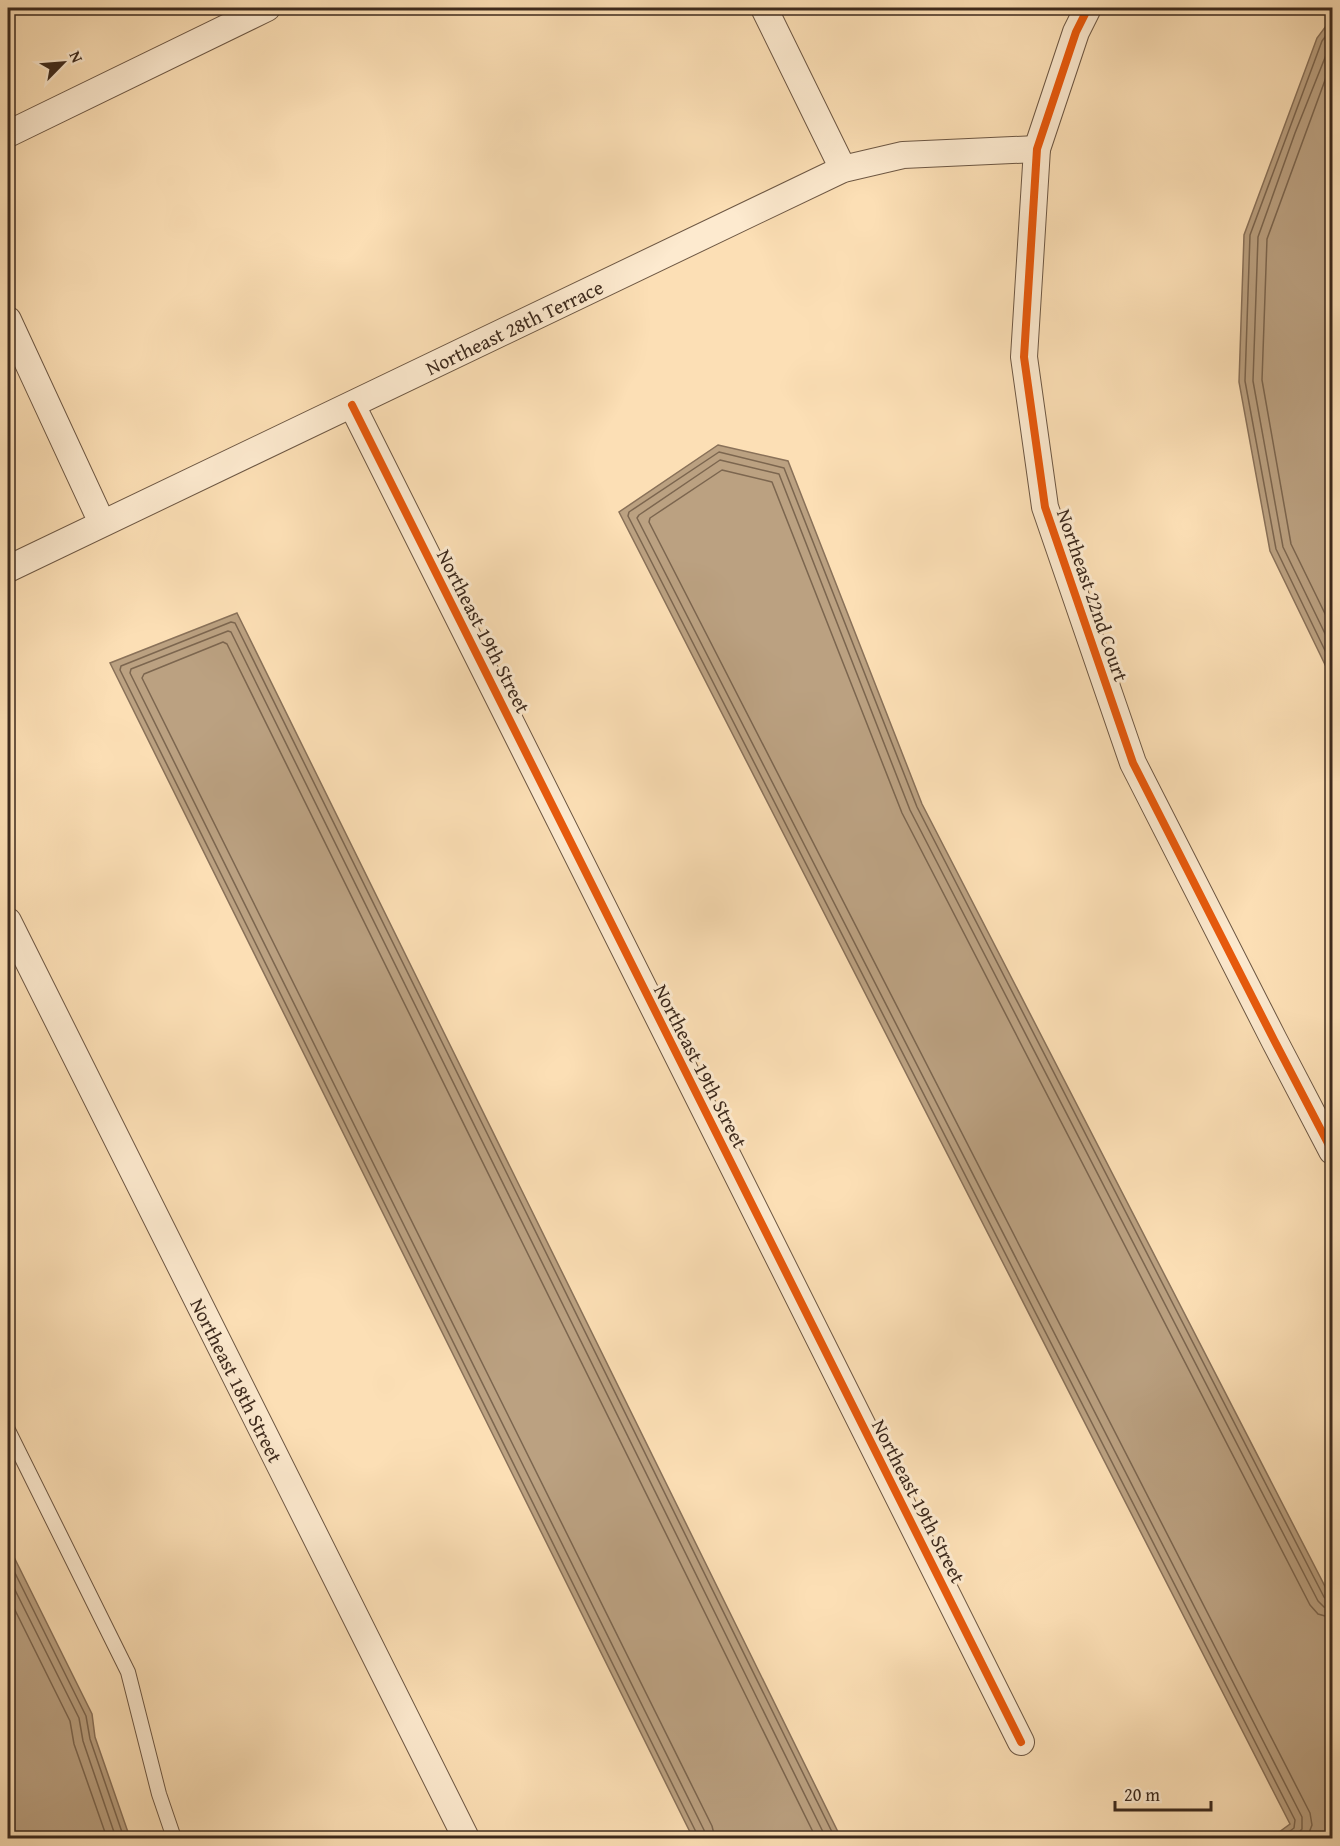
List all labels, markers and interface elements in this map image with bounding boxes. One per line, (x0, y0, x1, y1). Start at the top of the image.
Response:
north arrow (33, 33, 93, 93)
text: N (63, 47, 90, 67)
street label: Northeast 28th Terrace (420, 272, 608, 382)
street label: Northeast 22nd Court (1050, 505, 1136, 685)
street label: Northeast 19th Street (430, 544, 538, 718)
street label: Northeast 19th Street (647, 979, 755, 1153)
street label: Northeast 18th Street (184, 1293, 291, 1467)
street label: Northeast 19th Street (865, 1414, 973, 1588)
scale bar (1115, 1774, 1211, 1812)
text: 20 m (1124, 1781, 1160, 1808)

